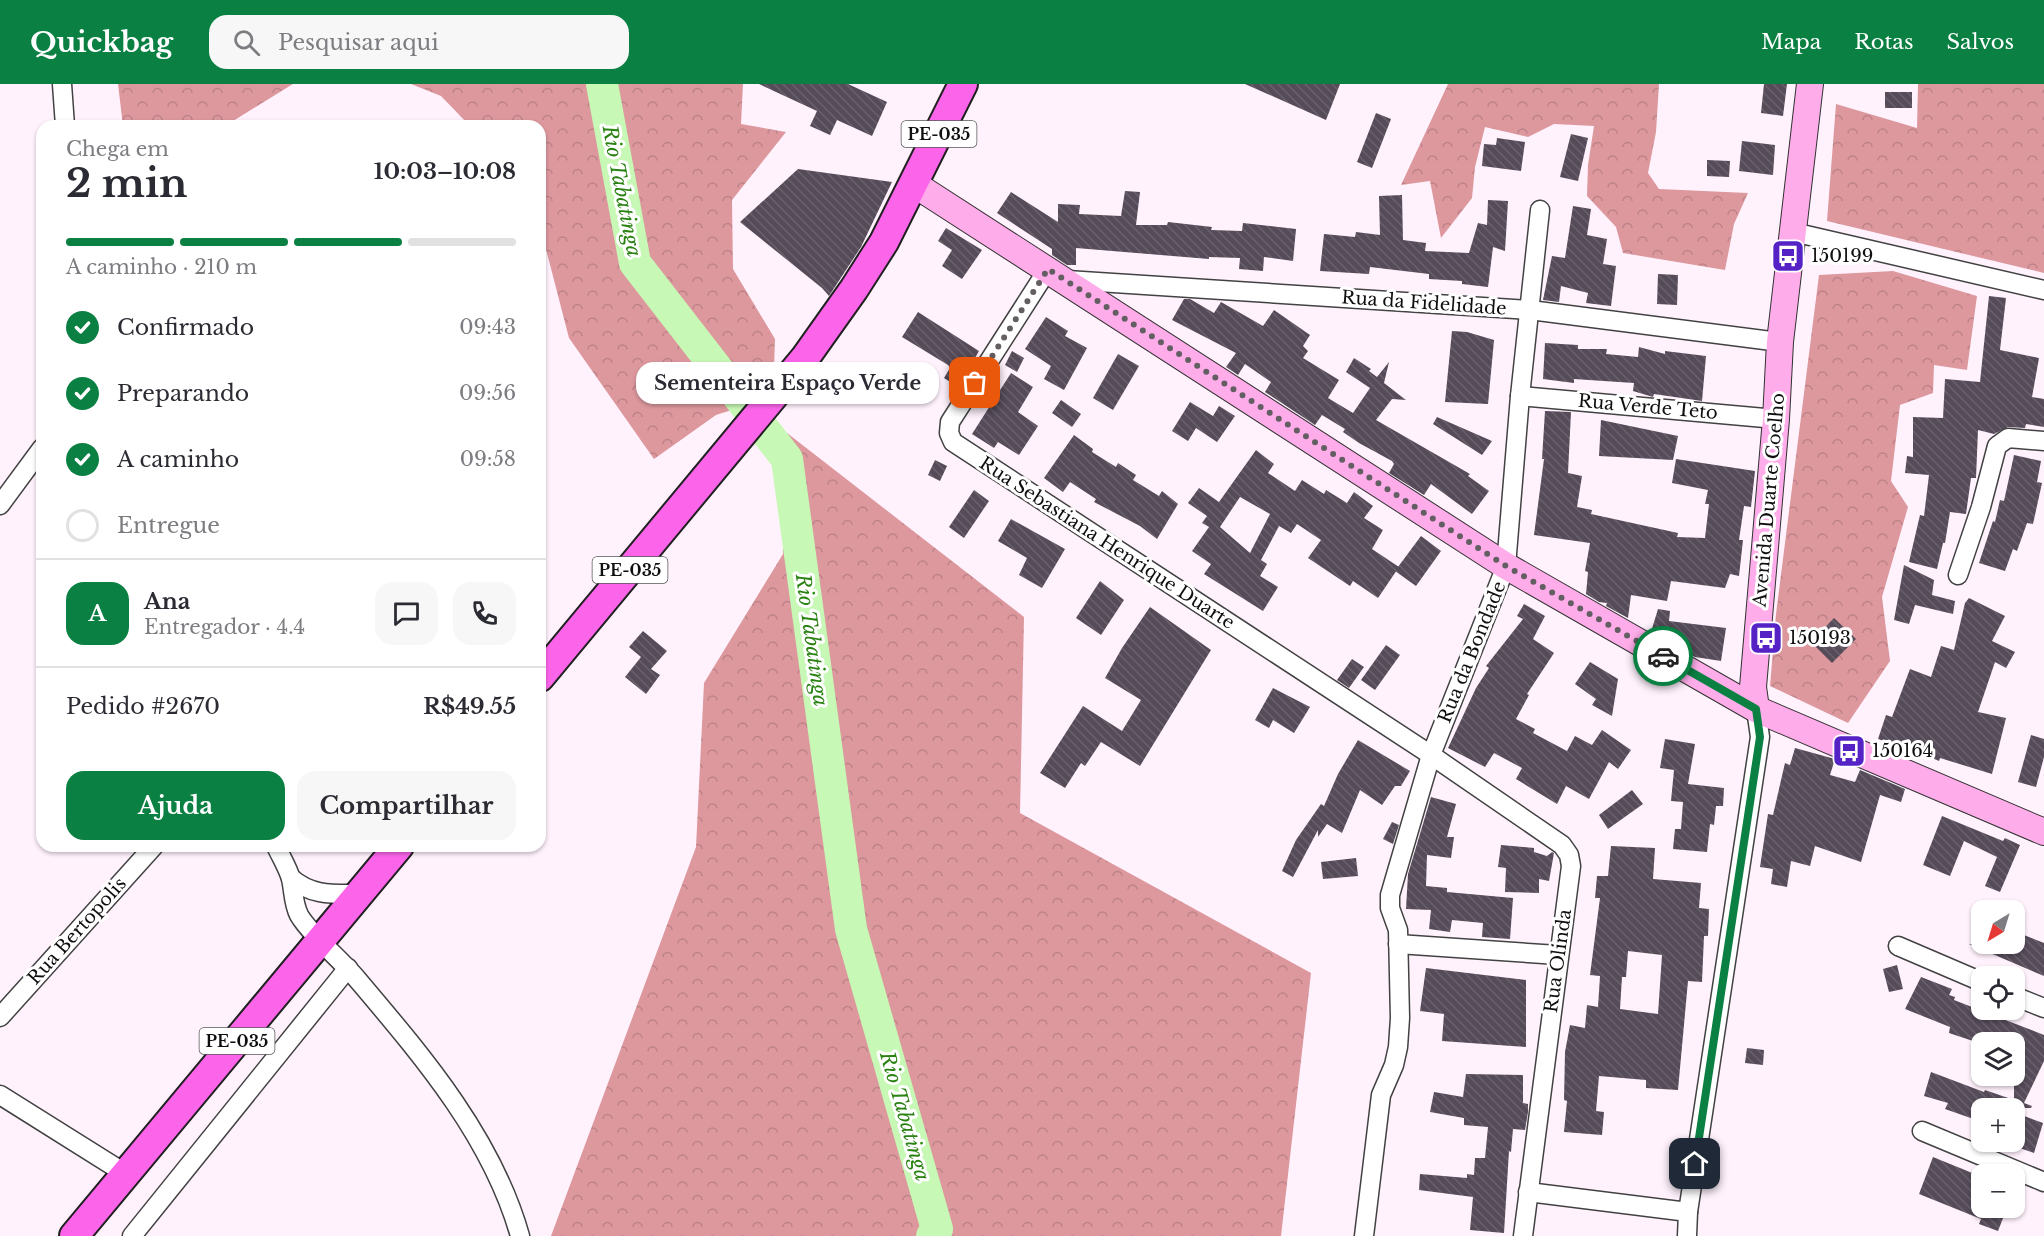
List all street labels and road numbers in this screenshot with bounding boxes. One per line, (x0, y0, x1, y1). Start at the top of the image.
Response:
road number: PE-035 (902, 121, 976, 147)
street label: Rua da Fidelidade (1341, 286, 1507, 320)
street label: Rua Verde Teto (1577, 390, 1719, 424)
street label: Avenida Duarte Coelho (1749, 392, 1789, 609)
street label: Rua Sebastiana Henrique Duarte (975, 452, 1239, 634)
road number: PE-035 (592, 557, 668, 583)
street label: Rua da Bondade (1434, 578, 1510, 726)
street label: Rua Bertopolis (23, 873, 131, 989)
street label: Rua Olinda (1540, 908, 1576, 1014)
road number: PE-035 (200, 1028, 274, 1054)

